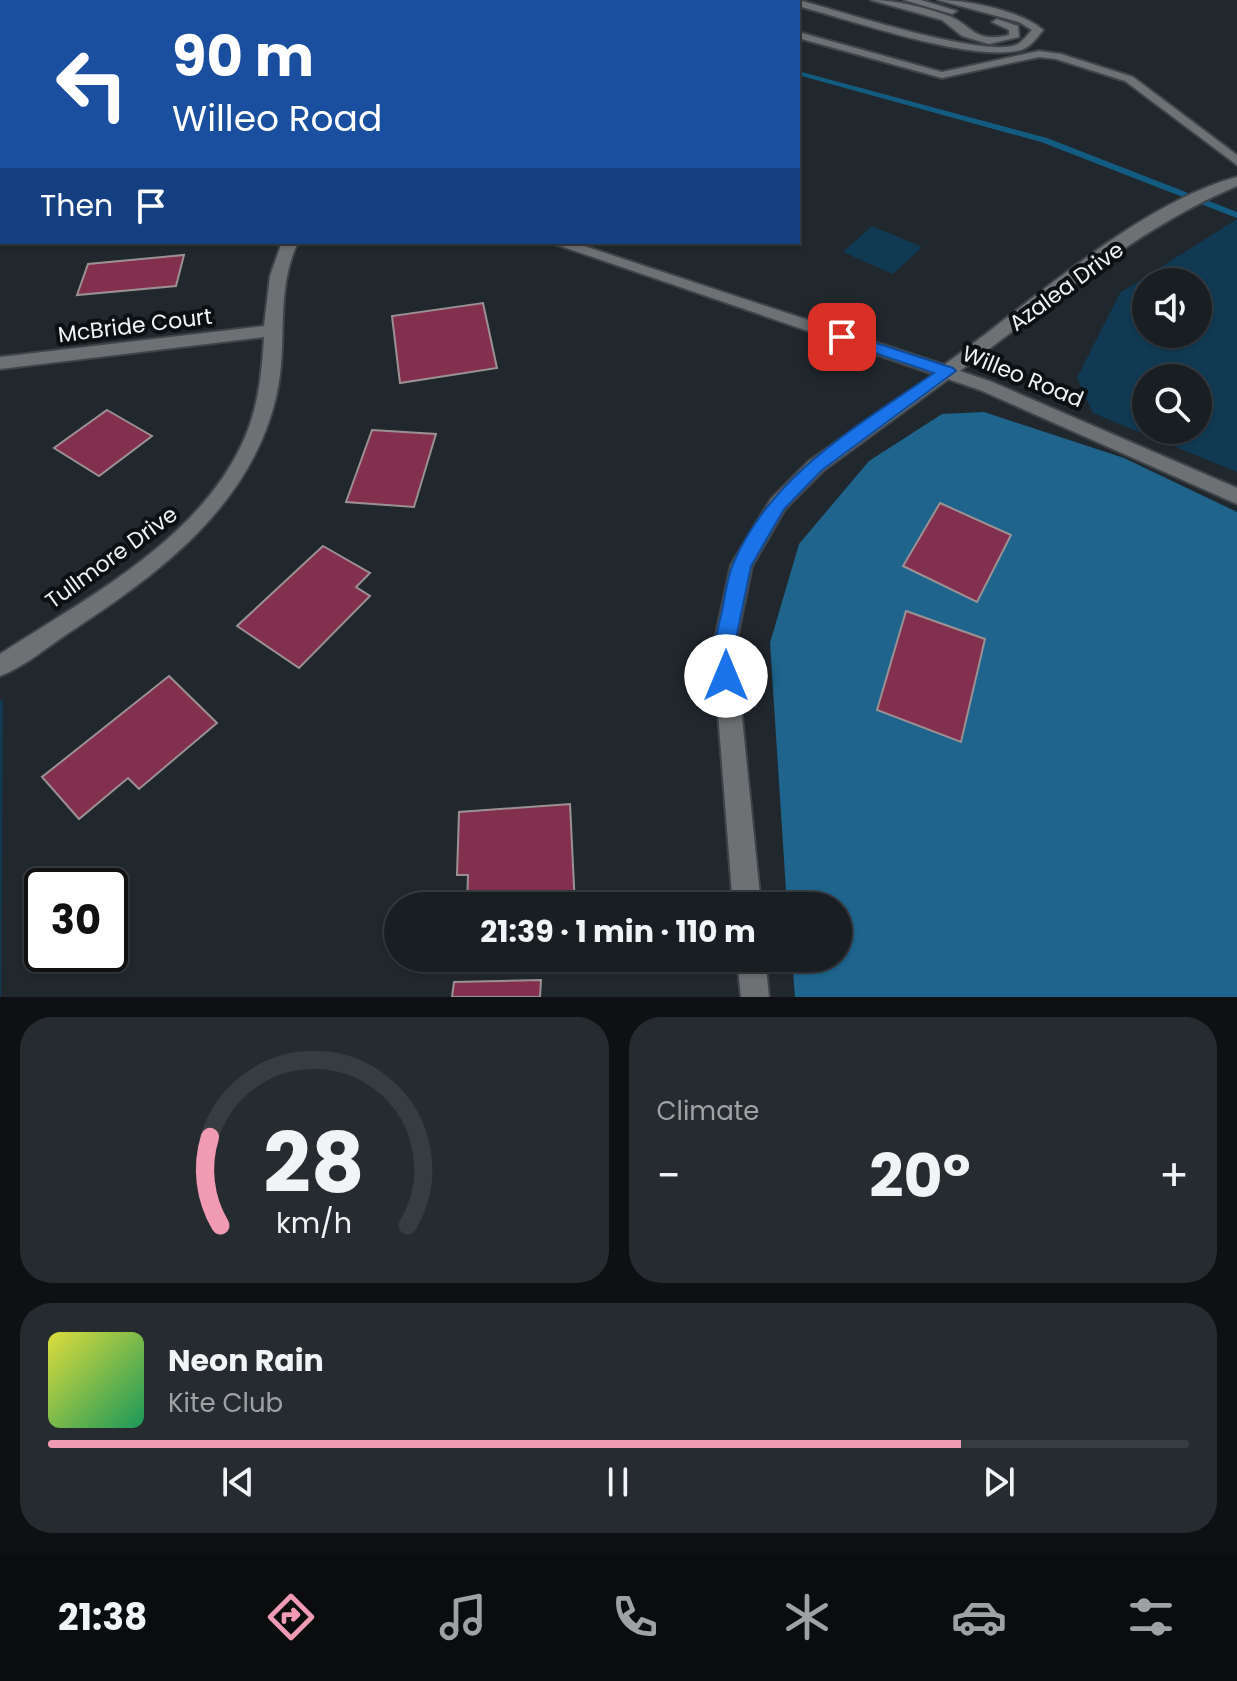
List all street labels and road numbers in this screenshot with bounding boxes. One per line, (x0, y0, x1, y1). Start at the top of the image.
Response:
street label: Azalea Drive (1003, 234, 1130, 339)
street label: McBride Court (56, 301, 214, 350)
street label: Willeo Road (957, 338, 1088, 415)
street label: Tullmore Drive (39, 499, 184, 616)

